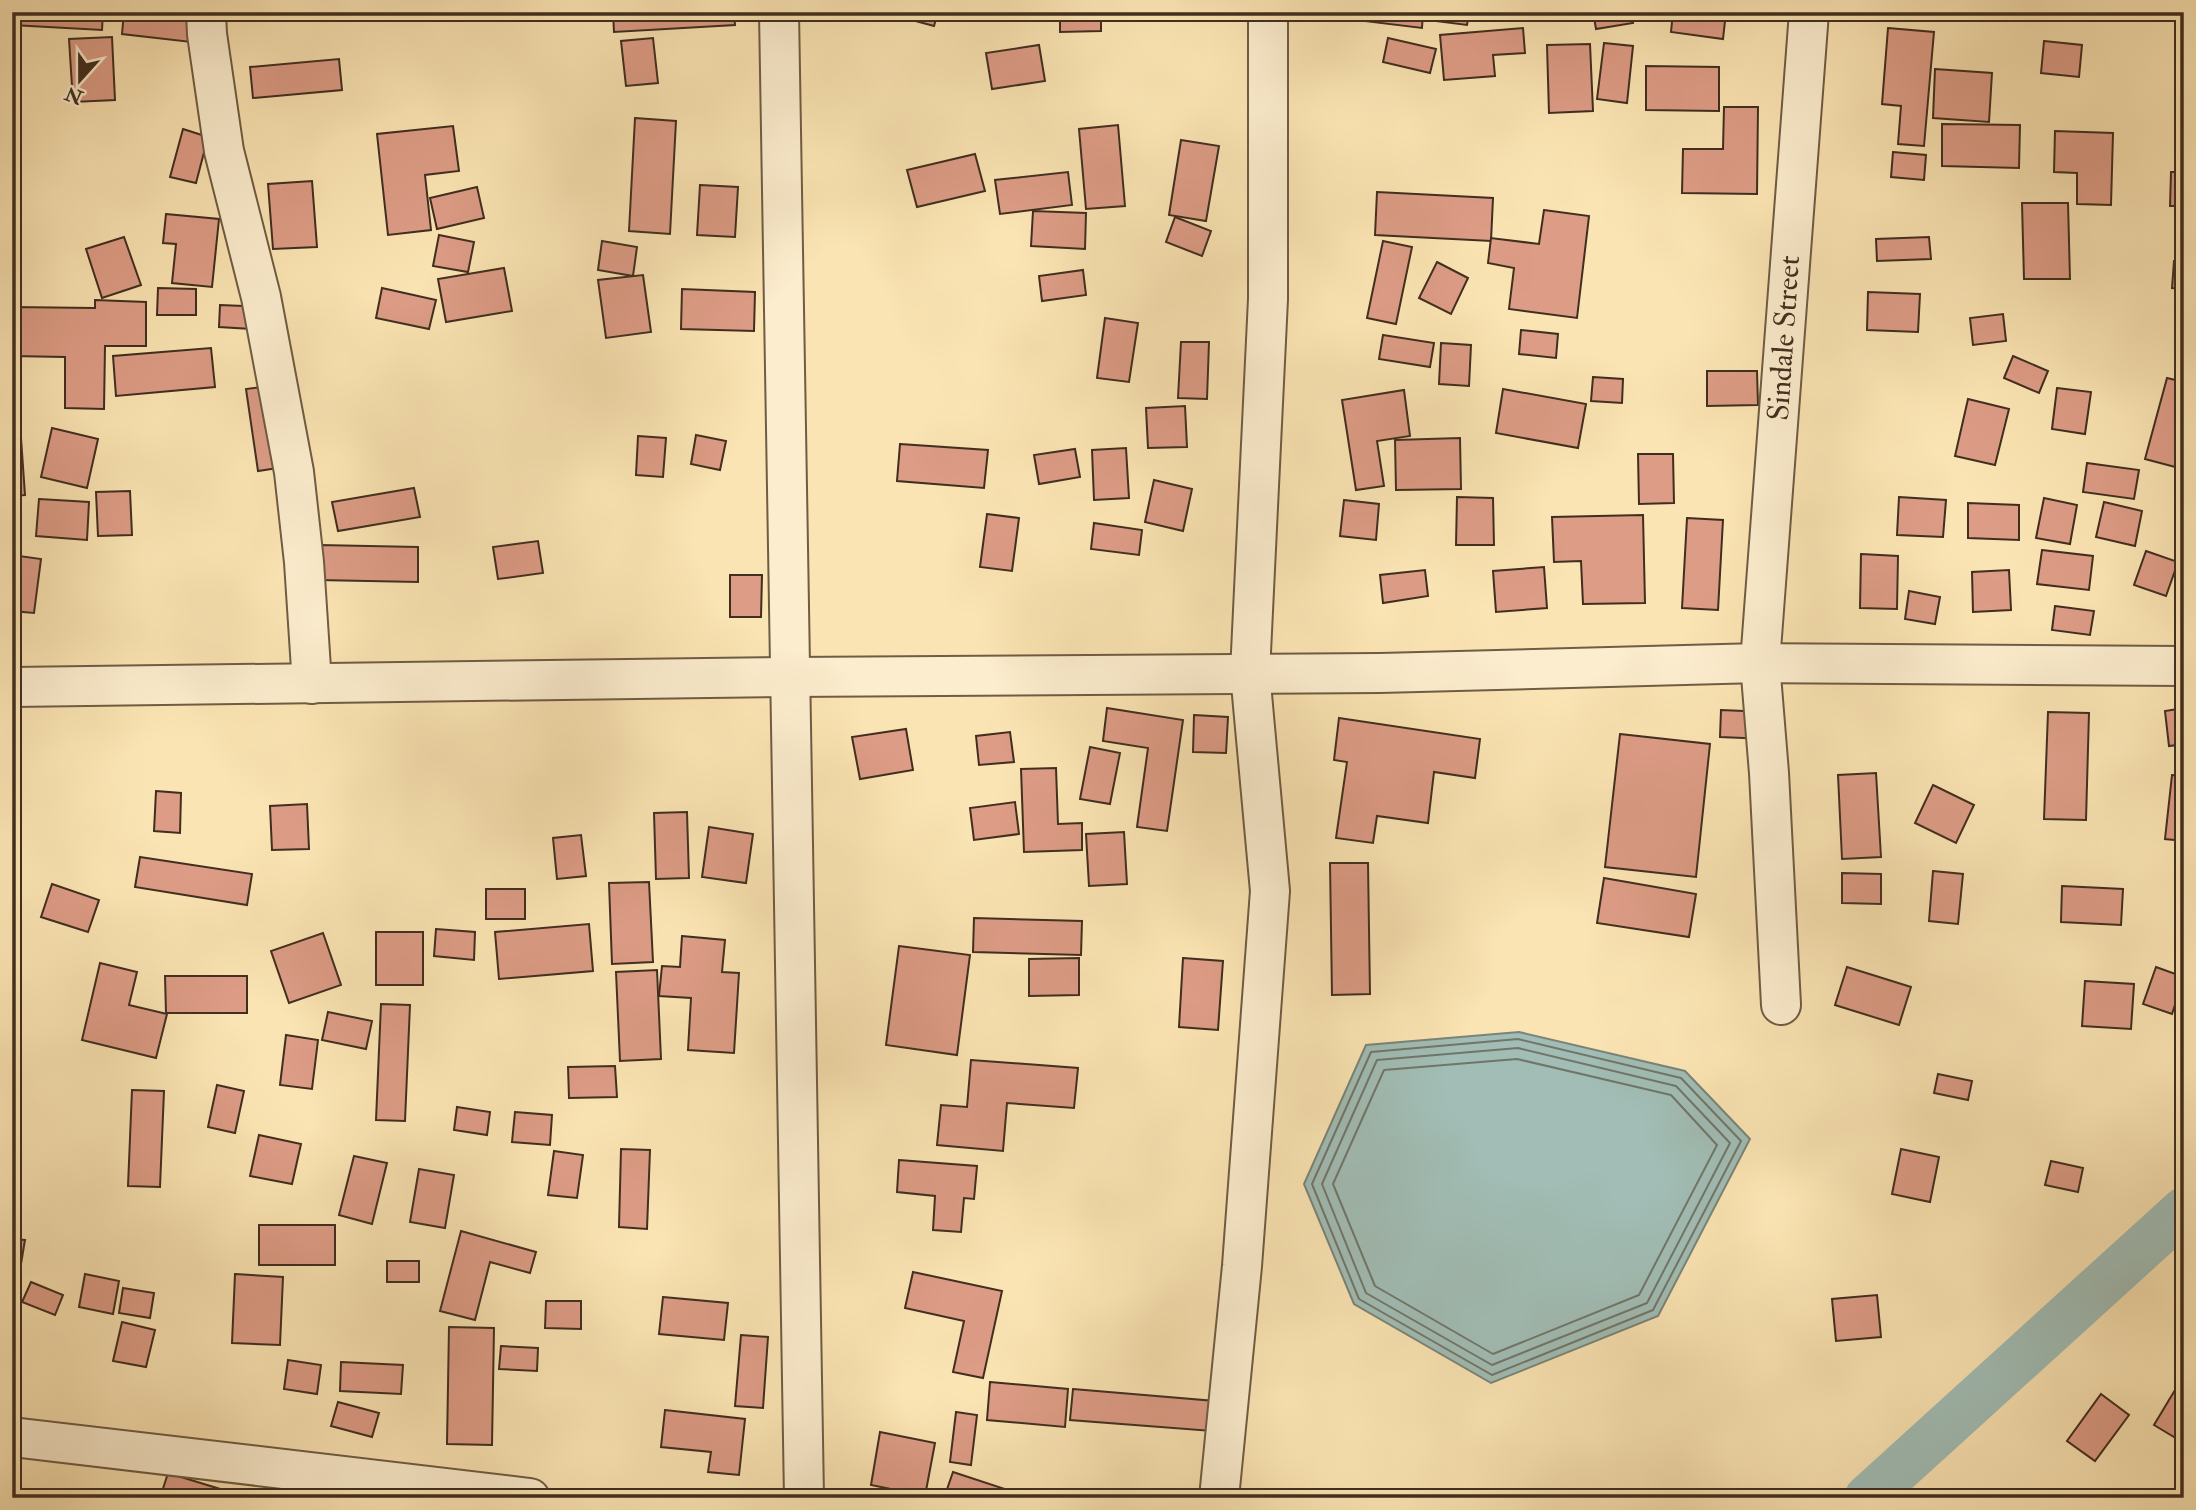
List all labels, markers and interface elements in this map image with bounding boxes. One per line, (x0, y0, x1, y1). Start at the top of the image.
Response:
north arrow (46, 46, 116, 116)
text: N (61, 80, 87, 110)
street label: Sindale Street (1760, 254, 1808, 422)

